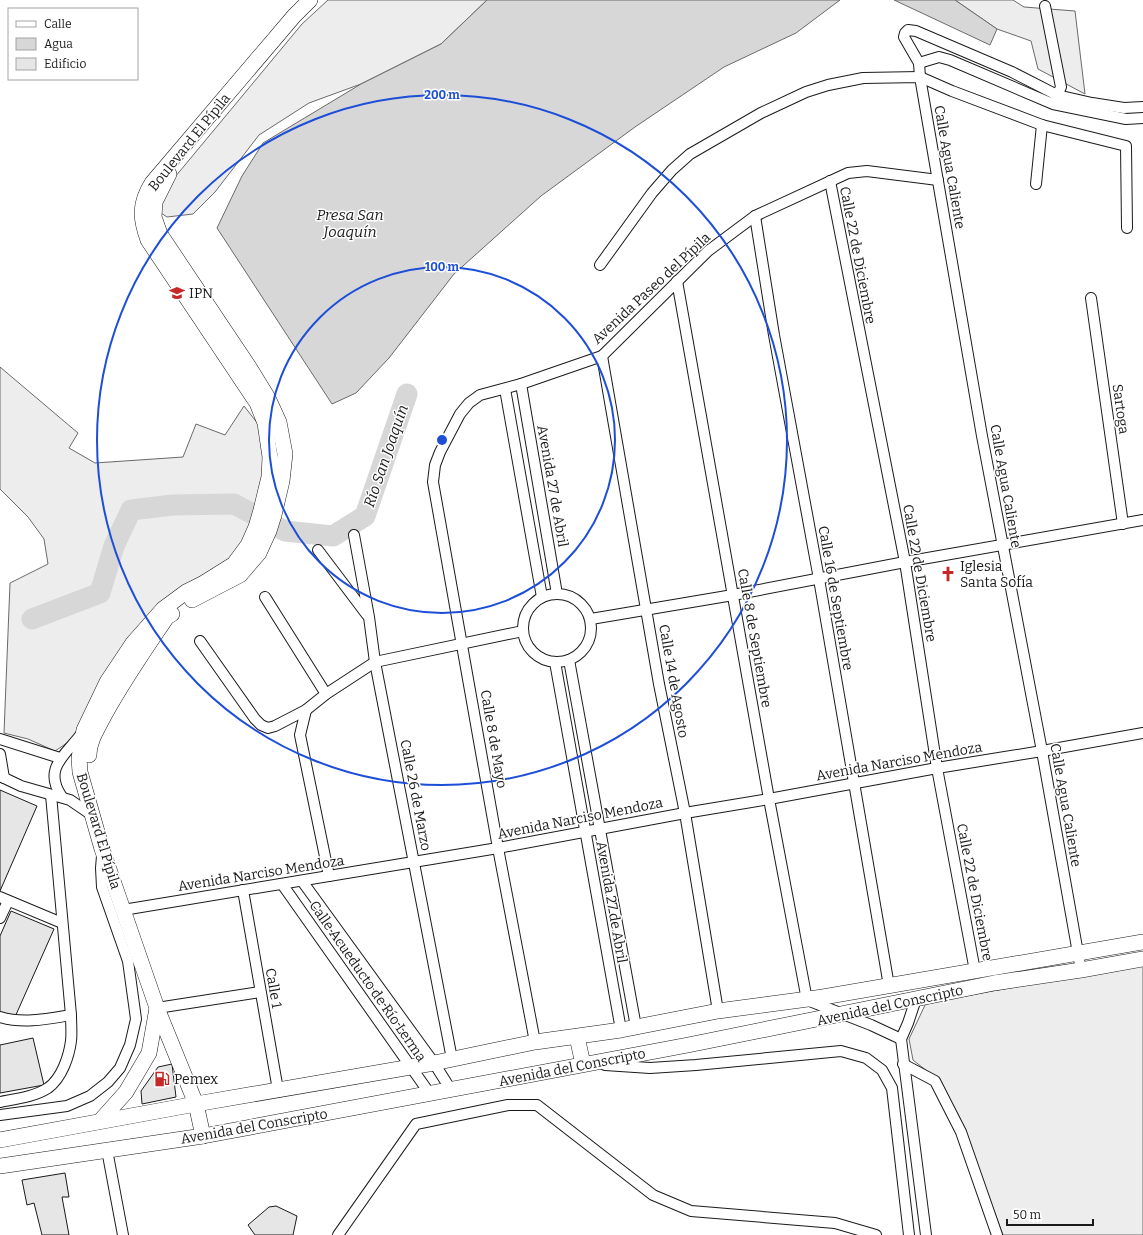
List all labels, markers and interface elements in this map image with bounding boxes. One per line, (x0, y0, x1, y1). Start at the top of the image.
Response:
legend (8, 8, 138, 80)
text: Calle (44, 17, 72, 31)
text: Agua (44, 37, 73, 51)
text: Edificio (44, 57, 86, 71)
text: 200 m (424, 88, 460, 102)
street label: Boulevard El Pípila (145, 90, 234, 195)
street label: Calle Agua Caliente (930, 104, 969, 230)
street label: Calle 22 de Diciembre (836, 185, 879, 325)
water label: Presa San Joaquín (316, 206, 384, 241)
street label: Avenida Paseo del Pípila (589, 229, 714, 348)
text: 100 m (425, 260, 460, 274)
school or university icon: IPN (168, 284, 186, 302)
place label: IPN (189, 285, 213, 302)
street label: Sartoga (1109, 383, 1132, 435)
water label: Río San Joaquín (360, 402, 412, 510)
street label: Calle Agua Caliente (986, 423, 1025, 549)
street label: Avenida 27 de Abril (533, 424, 572, 548)
centre of rings (435, 433, 449, 447)
street label: Calle 22 de Diciembre (899, 503, 940, 643)
street label: Calle 16 de Septiembre (814, 524, 857, 672)
place label: Iglesia Santa Sofía (960, 558, 1033, 591)
church icon: Iglesia Santa Sofía (939, 565, 957, 583)
street label: Calle 8 de Septiembre (734, 567, 775, 709)
street label: Calle 14 de Agosto (655, 623, 692, 739)
street label: Calle 8 de Mayo (476, 689, 511, 790)
street label: Calle 26 de Marzo (396, 738, 435, 852)
street label: Avenida Narciso Mendoza (815, 738, 984, 784)
street label: Calle Agua Caliente (1046, 742, 1085, 868)
street label: Boulevard El Pípila (73, 771, 124, 892)
street label: Avenida Narciso Mendoza (496, 794, 665, 843)
street label: Calle 22 de Diciembre (953, 822, 996, 962)
street label: Avenida 27 de Abril (592, 840, 631, 964)
street label: Avenida Narciso Mendoza (177, 852, 346, 895)
street label: Calle Acueducto de Río Lerma (305, 898, 430, 1065)
street label: Calle 1 (262, 967, 285, 1010)
street label: Avenida del Conscripto (815, 982, 965, 1029)
street label: Avenida del Conscripto (497, 1045, 647, 1090)
fuel station icon: Pemex (153, 1070, 171, 1088)
place label: Pemex (174, 1071, 218, 1088)
street label: Avenida del Conscripto (179, 1105, 329, 1148)
scale bar (1007, 1201, 1093, 1227)
text: 50 m (1013, 1208, 1042, 1222)

